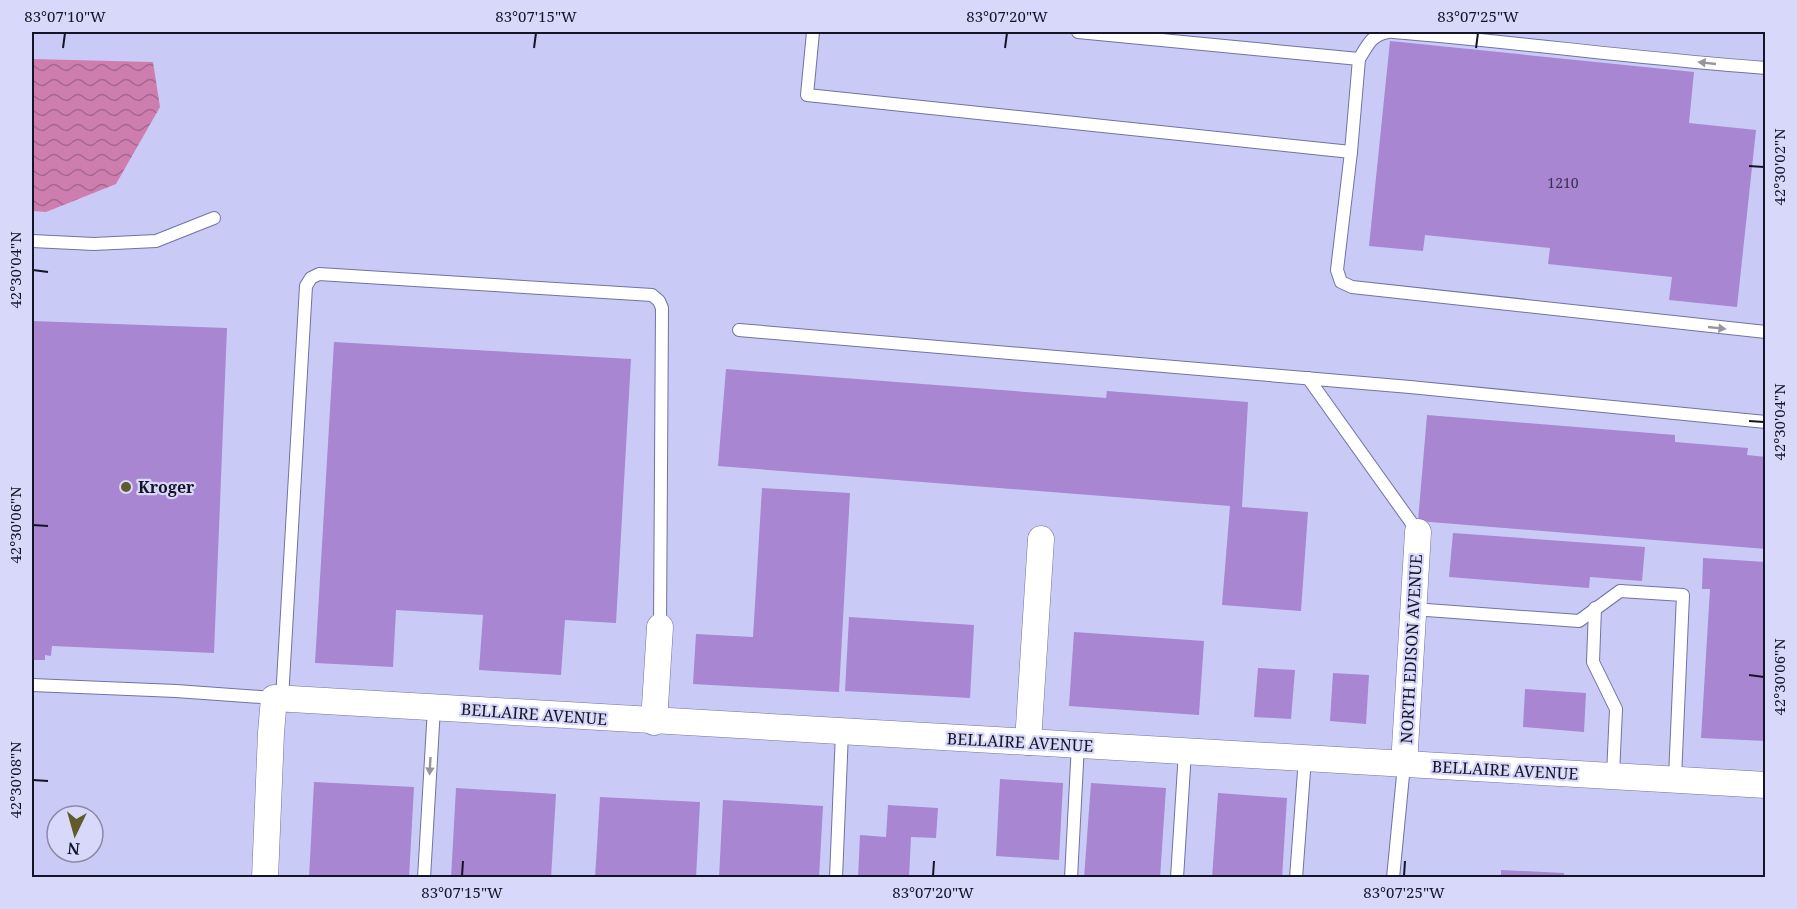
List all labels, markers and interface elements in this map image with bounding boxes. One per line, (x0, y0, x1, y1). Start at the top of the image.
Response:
text: 83°07'10"W (24, 6, 106, 26)
text: 83°07'15"W (495, 6, 577, 26)
text: 83°07'20"W (966, 6, 1048, 26)
text: 83°07'25"W (1437, 6, 1519, 26)
one-way arrow (1698, 58, 1717, 68)
text: 42°30'02"N (1769, 128, 1789, 206)
house number: 1210 (1547, 173, 1579, 192)
text: 42°30'04"N (5, 231, 25, 309)
one-way arrow (1707, 323, 1726, 333)
text: 42°30'04"N (1769, 383, 1789, 461)
place label: Kroger (138, 476, 195, 498)
marker: Kroger (119, 480, 133, 494)
text: 42°30'06"N (5, 486, 25, 564)
street label: NORTH EDISON AVENUE (1395, 554, 1427, 744)
text: 42°30'06"N (1769, 638, 1789, 716)
street label: BELLAIRE AVENUE (460, 698, 608, 730)
street label: BELLAIRE AVENUE (946, 727, 1094, 757)
text: 42°30'08"N (5, 741, 25, 819)
street label: BELLAIRE AVENUE (1431, 755, 1579, 785)
one-way arrow (426, 757, 435, 776)
north arrow (45, 804, 105, 864)
text: N (66, 837, 81, 860)
text: 83°07'15"W (421, 882, 503, 902)
text: 83°07'20"W (892, 882, 974, 902)
text: 83°07'25"W (1363, 882, 1445, 902)

